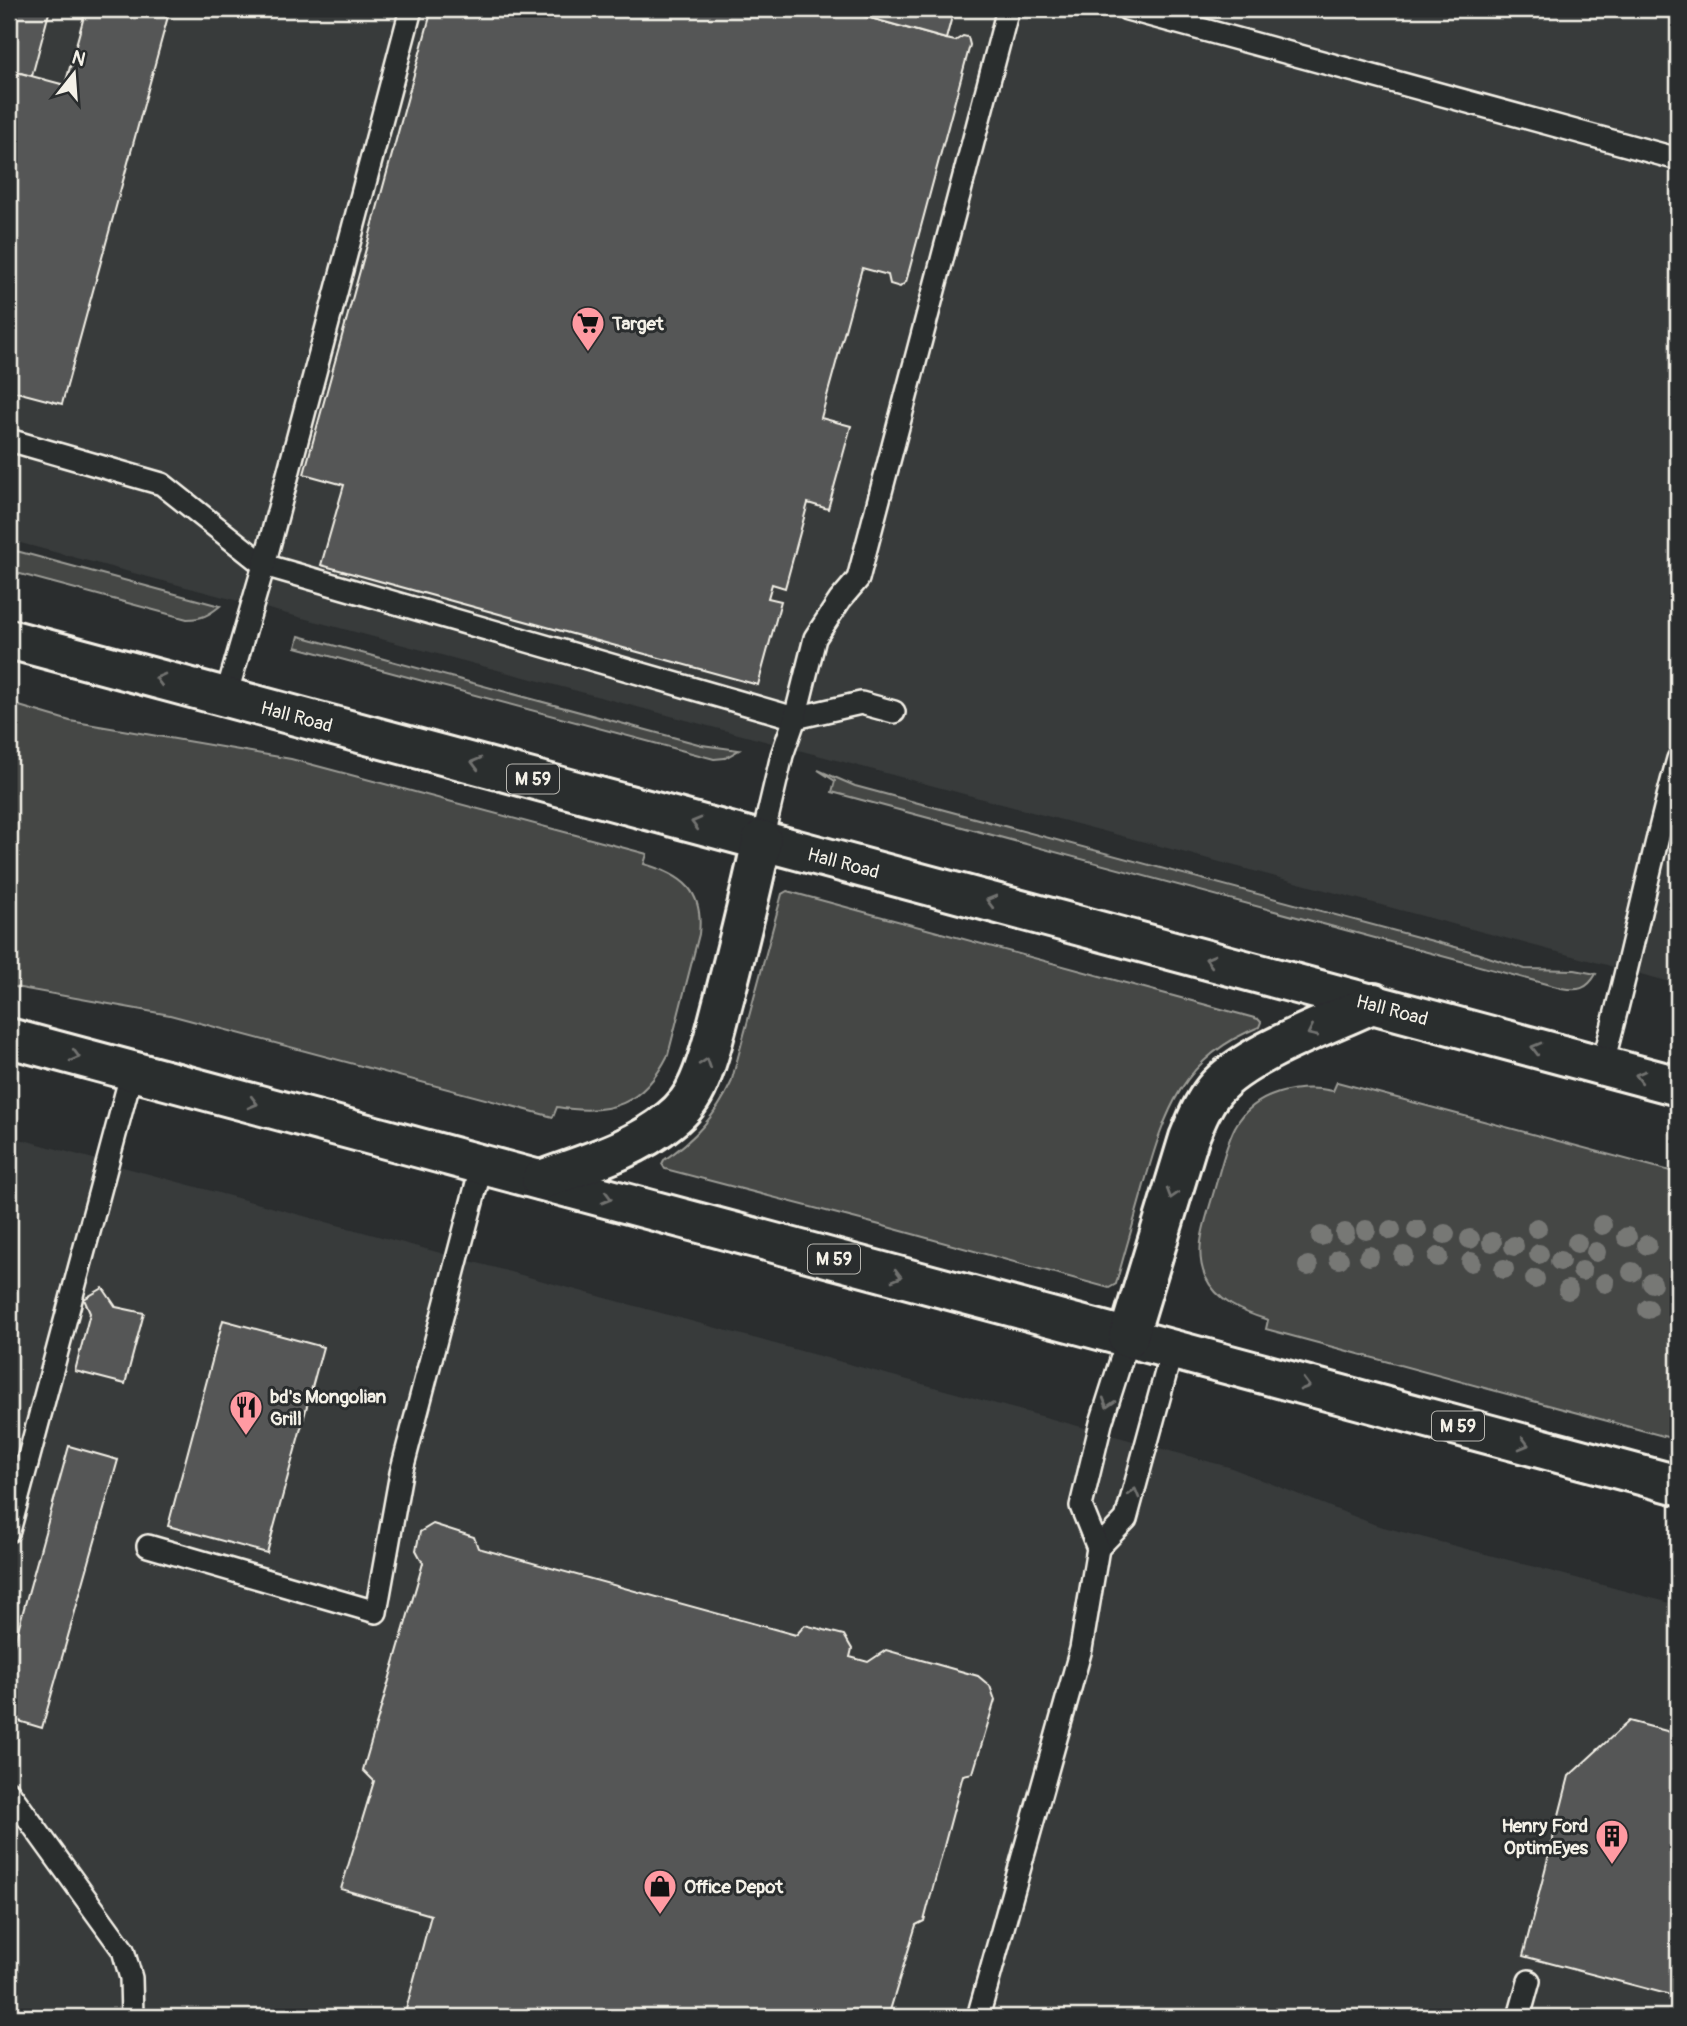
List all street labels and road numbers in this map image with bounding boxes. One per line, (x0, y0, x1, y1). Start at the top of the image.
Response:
street label: Hall Road (258, 696, 335, 738)
road number: M 59 (507, 764, 559, 794)
street label: Hall Road (805, 842, 882, 885)
street label: Hall Road (1353, 989, 1431, 1032)
road number: M 59 (808, 1244, 860, 1274)
road number: M 59 (1432, 1412, 1484, 1441)

